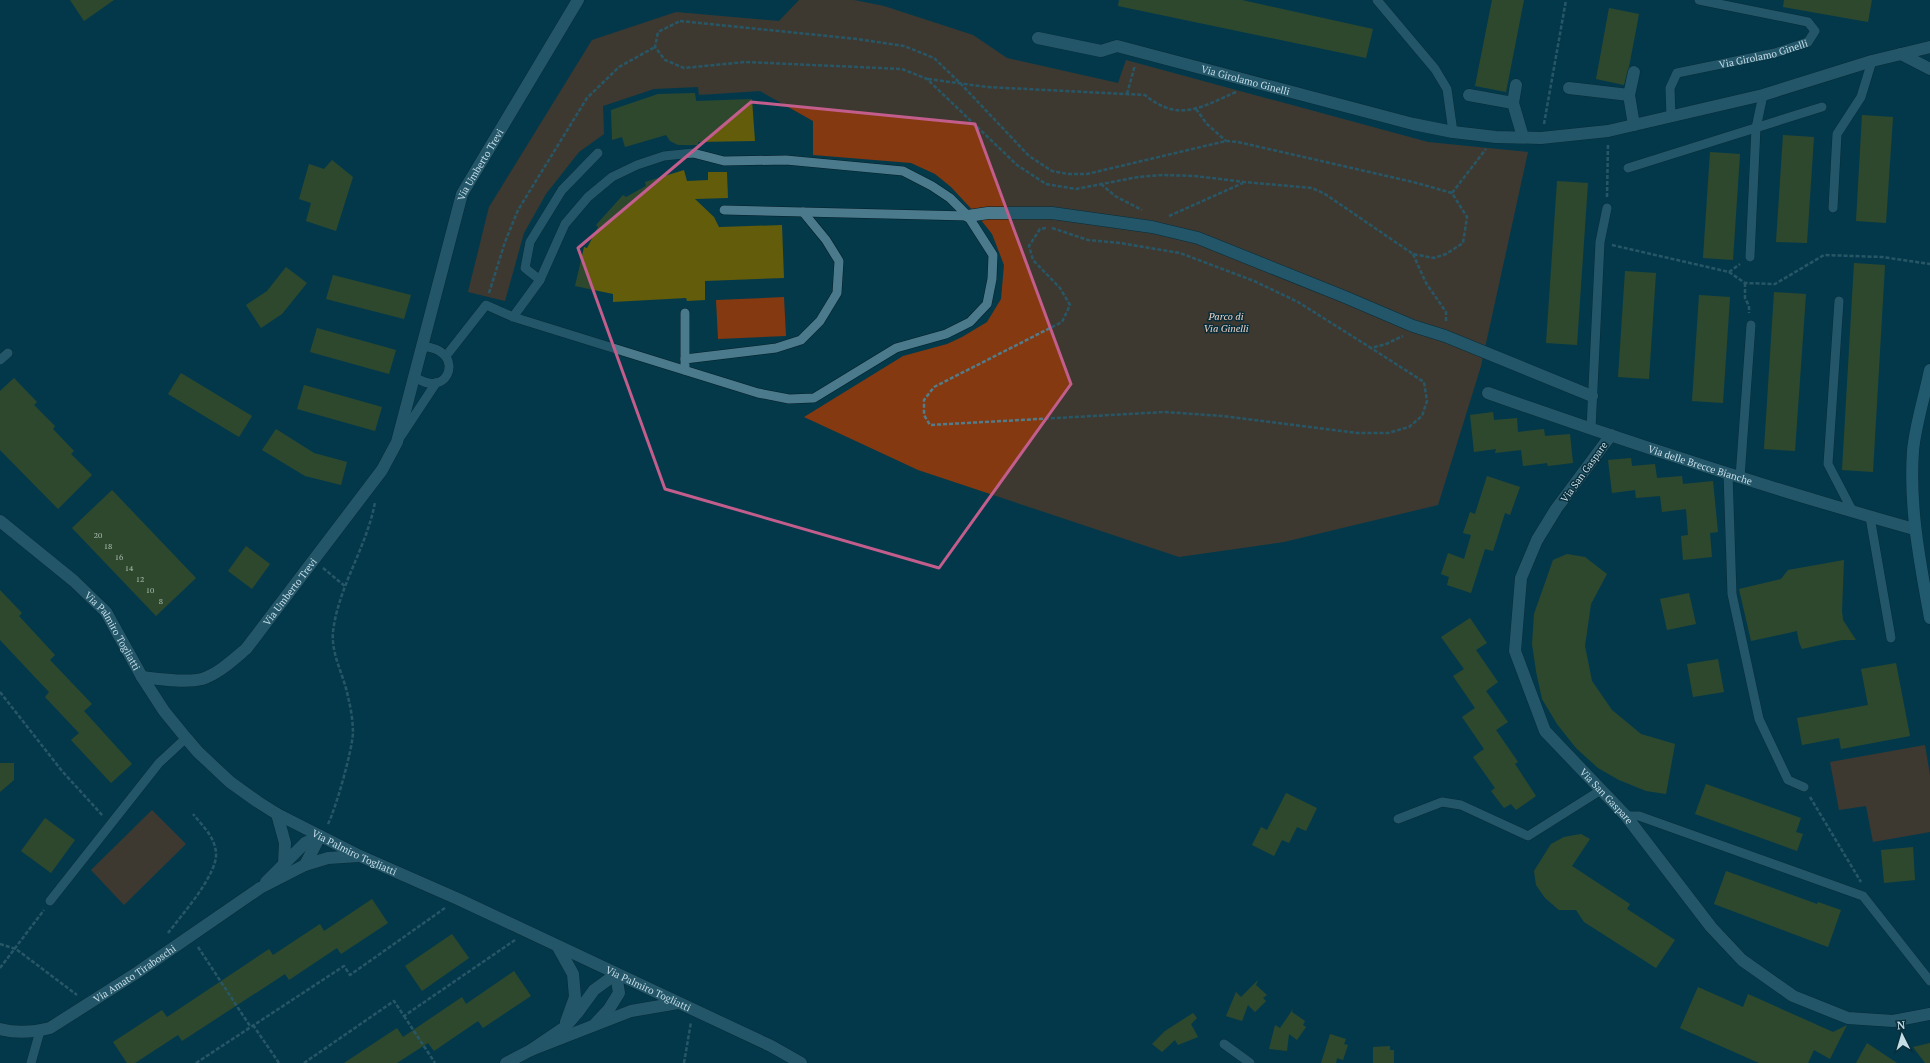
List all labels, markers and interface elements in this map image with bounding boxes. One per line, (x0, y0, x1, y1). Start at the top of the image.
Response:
street label: Via Girolamo Ginelli (1718, 36, 1809, 71)
street label: Via Girolamo Ginelli (1200, 62, 1291, 98)
street label: Via Umberto Trevi (454, 126, 506, 202)
park label: Parco di Via Ginelli (1203, 310, 1249, 335)
street label: Via San Gaspare (1558, 439, 1610, 505)
street label: Via delle Brecce Bianche (1647, 442, 1754, 487)
house number: 20 (94, 530, 102, 540)
house number: 18 (104, 541, 112, 551)
house number: 16 (115, 552, 124, 562)
street label: Via Umberto Trevi (260, 555, 319, 628)
house number: 14 (125, 563, 134, 573)
house number: 12 (136, 574, 144, 584)
house number: 10 (146, 585, 154, 595)
street label: Via Palmiro Togliatti (82, 588, 143, 672)
house number: 8 (159, 596, 163, 606)
street label: Via San Gaspare (1577, 765, 1636, 826)
street label: Via Palmiro Togliatti (310, 826, 399, 878)
street label: Via Amato Tiraboschi (91, 941, 178, 1005)
street label: Via Palmiro Togliatti (604, 963, 693, 1014)
north arrow (1882, 1015, 1922, 1055)
text: N (1896, 1018, 1907, 1032)

